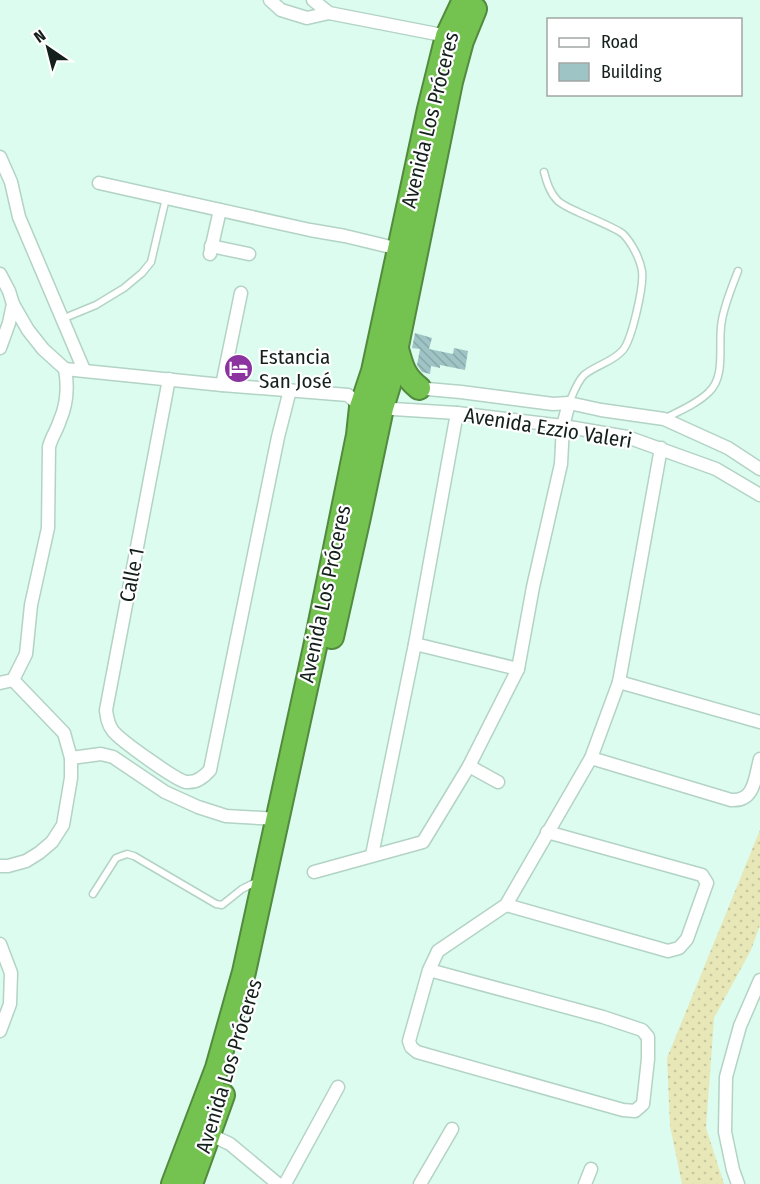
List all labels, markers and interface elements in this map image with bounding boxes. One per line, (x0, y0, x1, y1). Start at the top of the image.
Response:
north arrow (18, 18, 78, 78)
legend (547, 18, 742, 96)
text: N (30, 26, 49, 47)
street label: Avenida Los Próceres (396, 29, 464, 211)
text: Road (601, 31, 638, 53)
text: Building (601, 61, 662, 83)
place label: Estancia San José (259, 344, 332, 394)
hotel icon: Estancia San José (222, 353, 254, 385)
street label: Avenida Ezzio Valeri (462, 402, 634, 454)
street label: Avenida Los Próceres (293, 503, 357, 685)
street label: Calle 1 (114, 546, 150, 604)
street label: Avenida Los Próceres (190, 976, 268, 1156)

